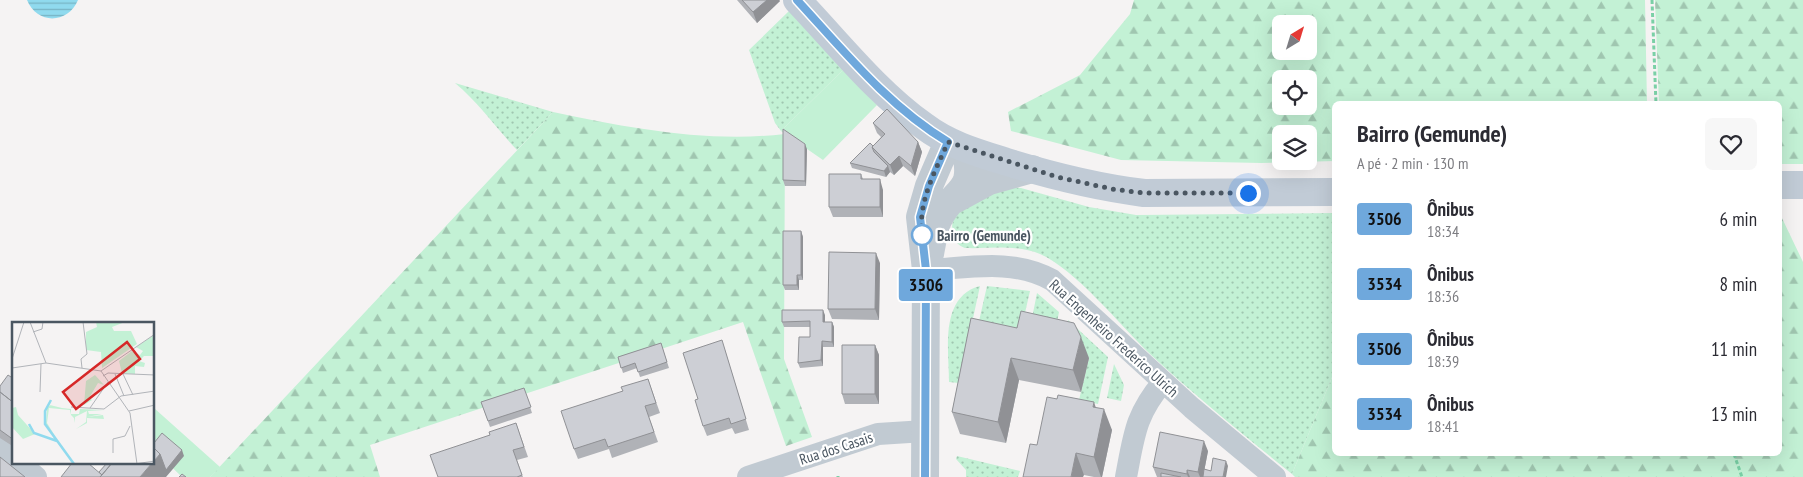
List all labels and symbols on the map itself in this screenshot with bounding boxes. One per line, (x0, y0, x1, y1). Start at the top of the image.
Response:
north arrow (1272, 15, 1318, 60)
your location (1236, 181, 1261, 206)
marker: Bairro (Gemunde) (911, 224, 933, 246)
place label: Bairro (Gemunde) (937, 226, 1031, 245)
line badge: 3506 (891, 269, 961, 301)
street label: Rua Engenheiro Frederico Ulrich (1046, 275, 1182, 401)
inset map (12, 322, 155, 464)
street label: Rua dos Casais (797, 427, 875, 469)

